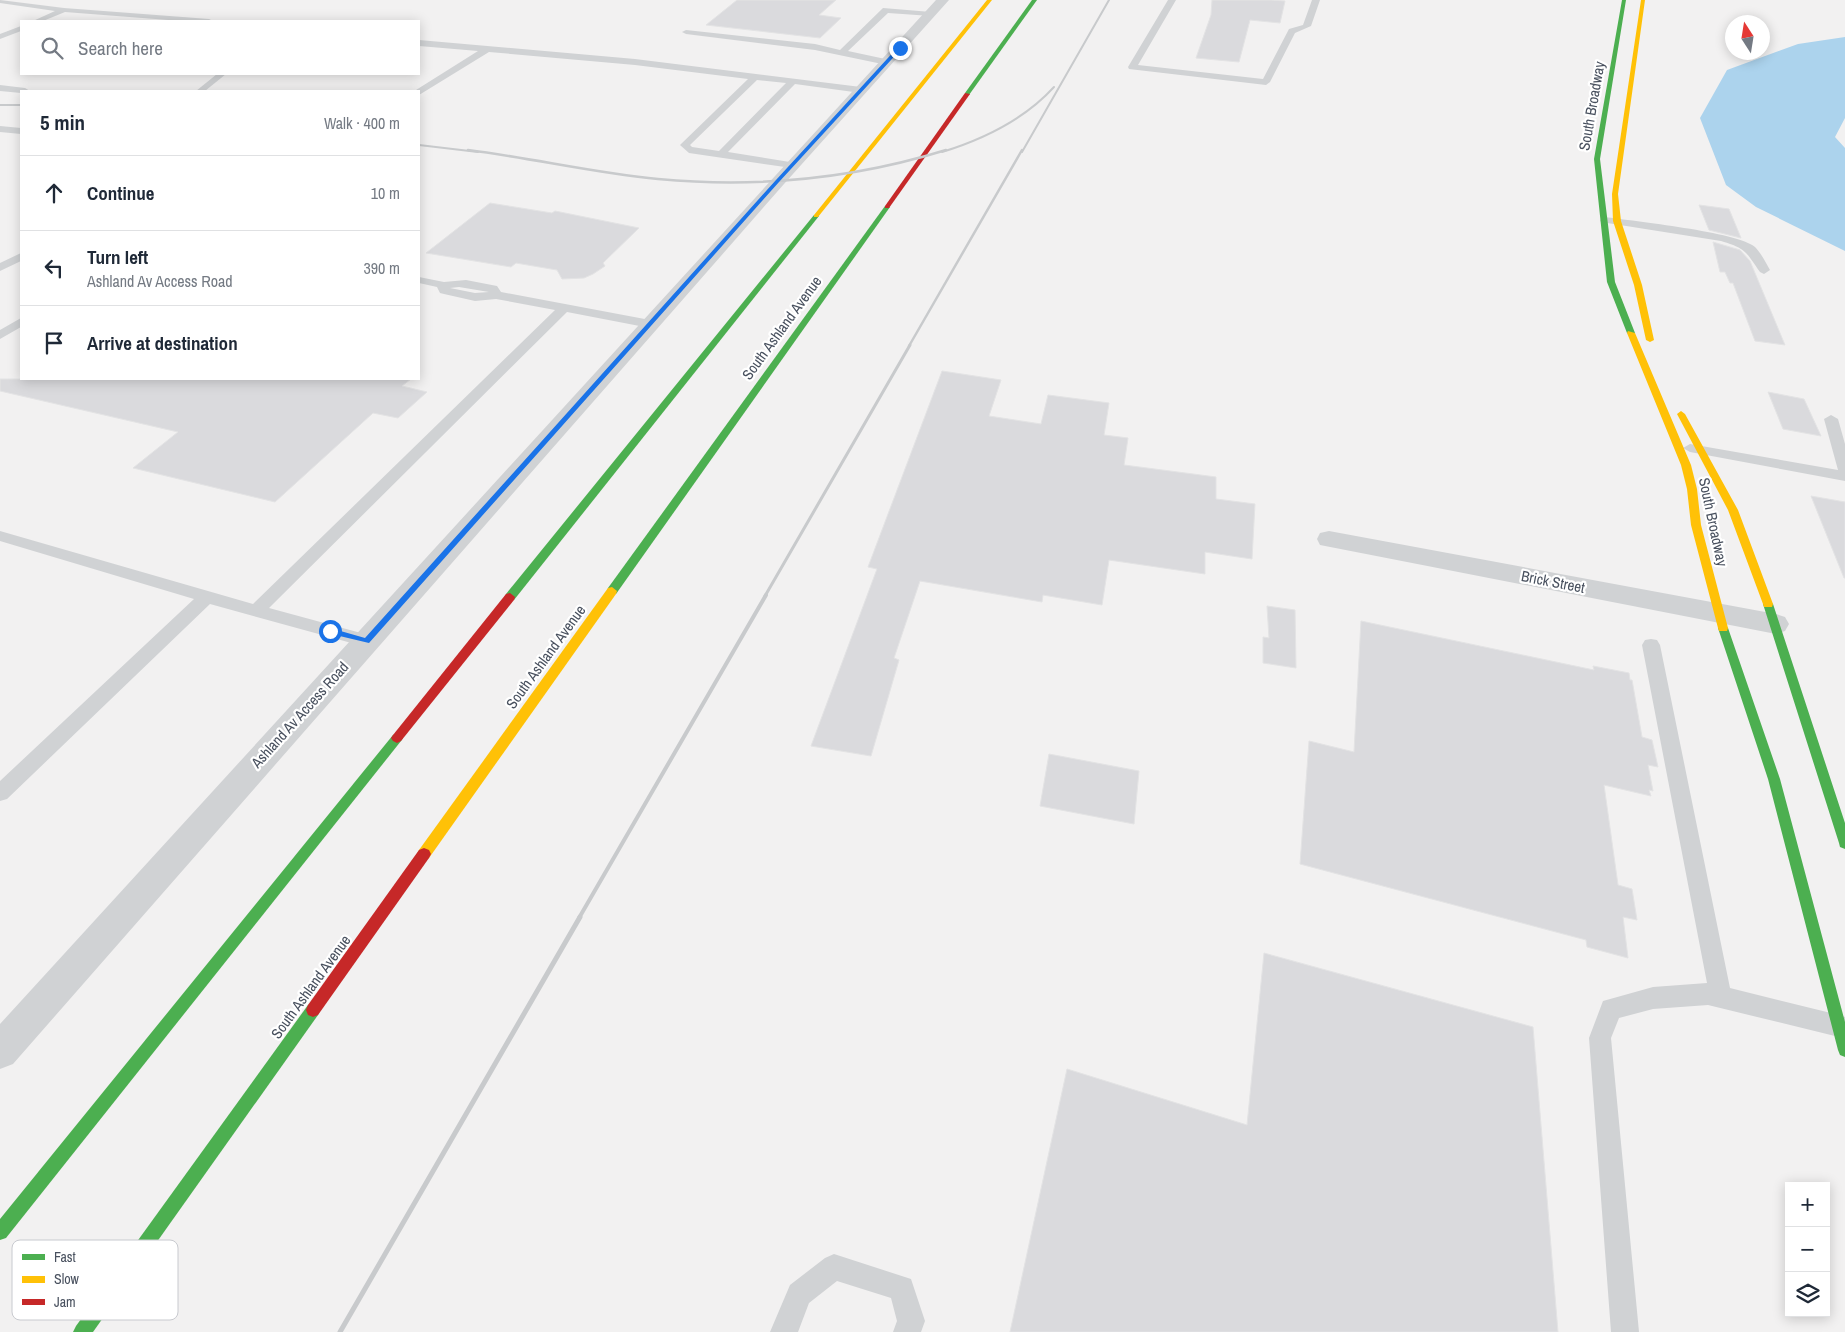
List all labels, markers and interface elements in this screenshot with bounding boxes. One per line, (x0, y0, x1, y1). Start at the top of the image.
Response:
north arrow (1725, 15, 1770, 60)
search box (20, 20, 420, 75)
icon: search (38, 34, 66, 62)
text: Search here (78, 35, 163, 61)
route end (889, 37, 912, 60)
street label: South Broadway (1573, 59, 1610, 152)
text: 5 min (40, 108, 85, 137)
text: Walk · 400 m (324, 112, 400, 134)
icon: ahead (40, 179, 68, 207)
text: Continue (87, 180, 155, 206)
text: 10 m (371, 182, 400, 204)
text: Turn left (87, 244, 148, 270)
icon: left (40, 254, 68, 282)
text: 390 m (364, 257, 400, 279)
text: Ashland Av Access Road (87, 270, 233, 292)
street label: South Ashland Avenue (737, 271, 827, 384)
icon: arrive (40, 329, 68, 357)
text: Arrive at destination (87, 330, 238, 356)
street label: South Broadway (1694, 476, 1733, 569)
street label: Brick Street (1520, 565, 1587, 598)
street label: South Ashland Avenue (501, 600, 591, 713)
route start (319, 620, 342, 643)
street label: Ashland Av Access Road (245, 657, 353, 773)
street label: South Ashland Avenue (266, 930, 356, 1043)
map controls (1785, 1182, 1830, 1317)
button: + (1785, 1182, 1830, 1227)
button: − (1785, 1227, 1830, 1272)
legend (12, 1240, 178, 1320)
text: Fast (54, 1248, 76, 1266)
text: Slow (54, 1270, 80, 1288)
button: layers (1785, 1272, 1830, 1317)
text: Jam (54, 1293, 76, 1311)

